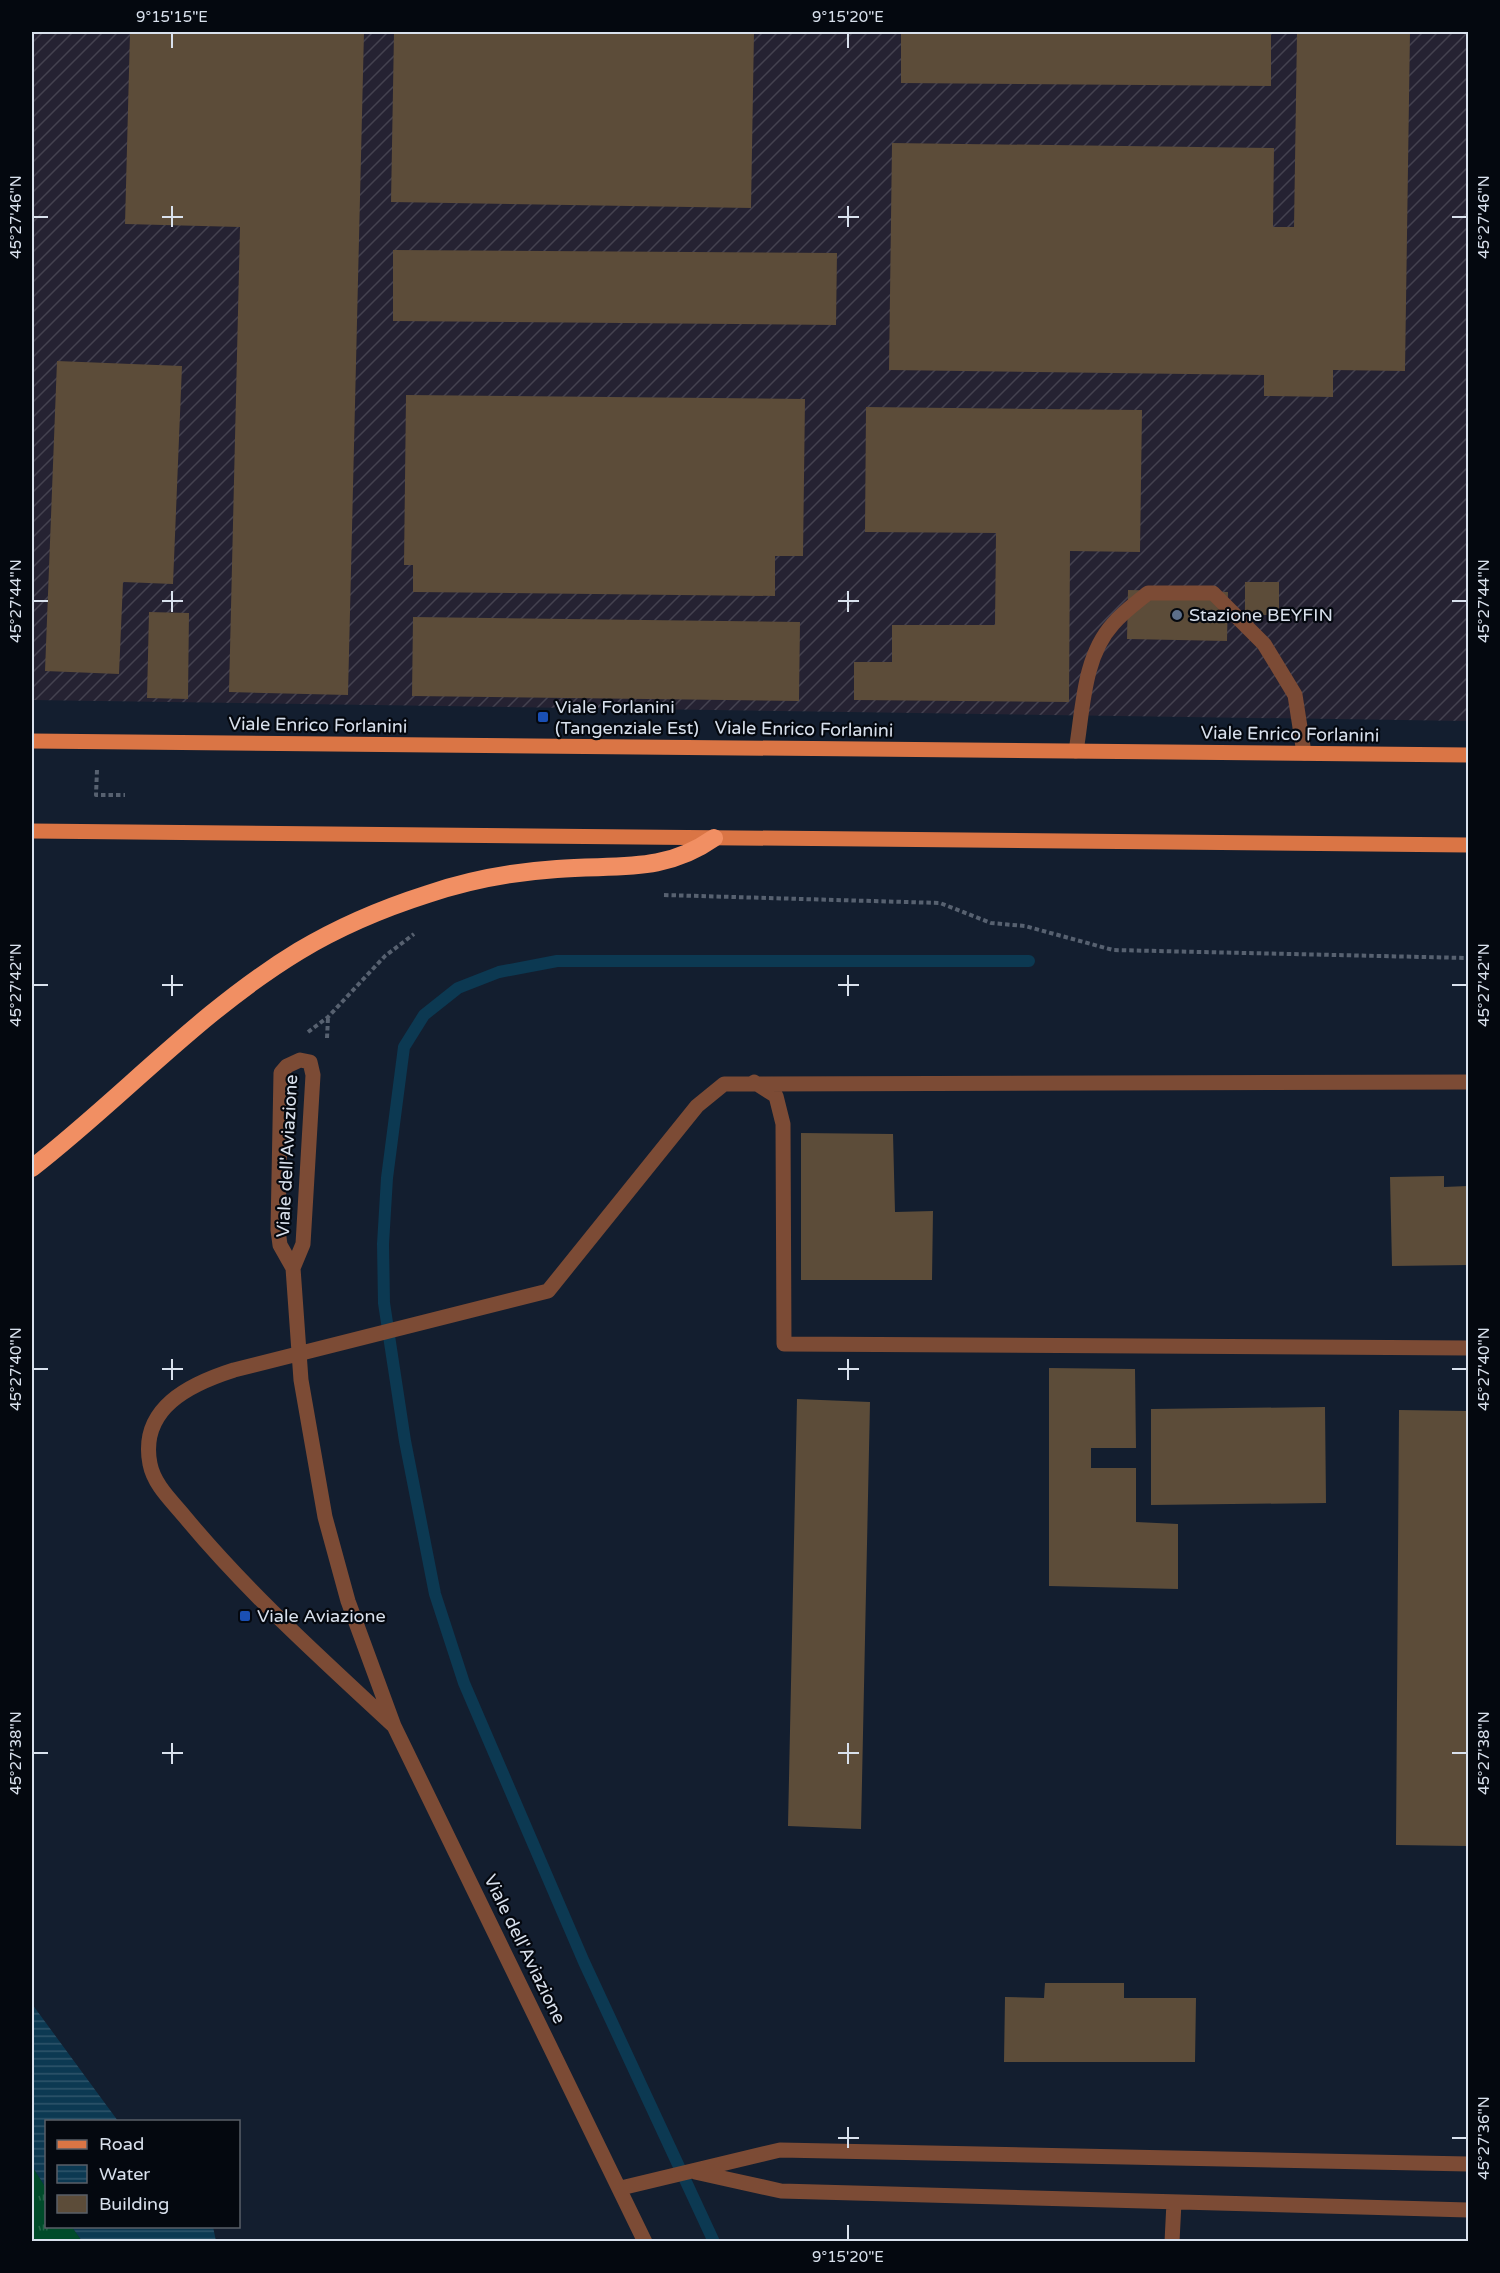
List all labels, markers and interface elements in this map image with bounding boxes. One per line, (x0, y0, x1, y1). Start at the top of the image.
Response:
text: 9°15'15"E (136, 8, 208, 26)
text: 9°15'20"E (812, 8, 884, 26)
text: 45°27'46"N (7, 175, 25, 259)
text: 45°27'46"N (1475, 175, 1493, 259)
text: 45°27'44"N (7, 559, 25, 643)
text: 45°27'44"N (1475, 559, 1493, 643)
place label: Stazione BEYFIN (1189, 604, 1333, 626)
marker: Stazione BEYFIN (1170, 608, 1184, 622)
place label: Viale Forlanini (Tangenziale Est) (555, 696, 699, 739)
marker: Viale Forlanini (Tangenziale Est) (536, 710, 550, 724)
street label: Viale Enrico Forlanini (228, 712, 408, 738)
street label: Viale Enrico Forlanini (714, 716, 894, 742)
street label: Viale Enrico Forlanini (1200, 721, 1380, 747)
text: 45°27'42"N (7, 943, 25, 1027)
text: 45°27'42"N (1475, 943, 1493, 1027)
street label: Viale dell'Aviazione (272, 1074, 302, 1238)
text: 45°27'40"N (7, 1327, 25, 1411)
text: 45°27'40"N (1475, 1327, 1493, 1411)
place label: Viale Aviazione (257, 1605, 386, 1627)
marker: Viale Aviazione (238, 1609, 252, 1623)
text: 45°27'38"N (7, 1711, 25, 1795)
text: 45°27'38"N (1475, 1711, 1493, 1795)
street label: Viale dell'Aviazione (479, 1871, 571, 2027)
text: 45°27'36"N (1475, 2096, 1493, 2180)
legend (45, 2120, 240, 2228)
text: Road (99, 2133, 144, 2155)
text: Water (99, 2163, 150, 2185)
text: Building (99, 2193, 169, 2215)
text: 9°15'20"E (812, 2248, 884, 2266)

